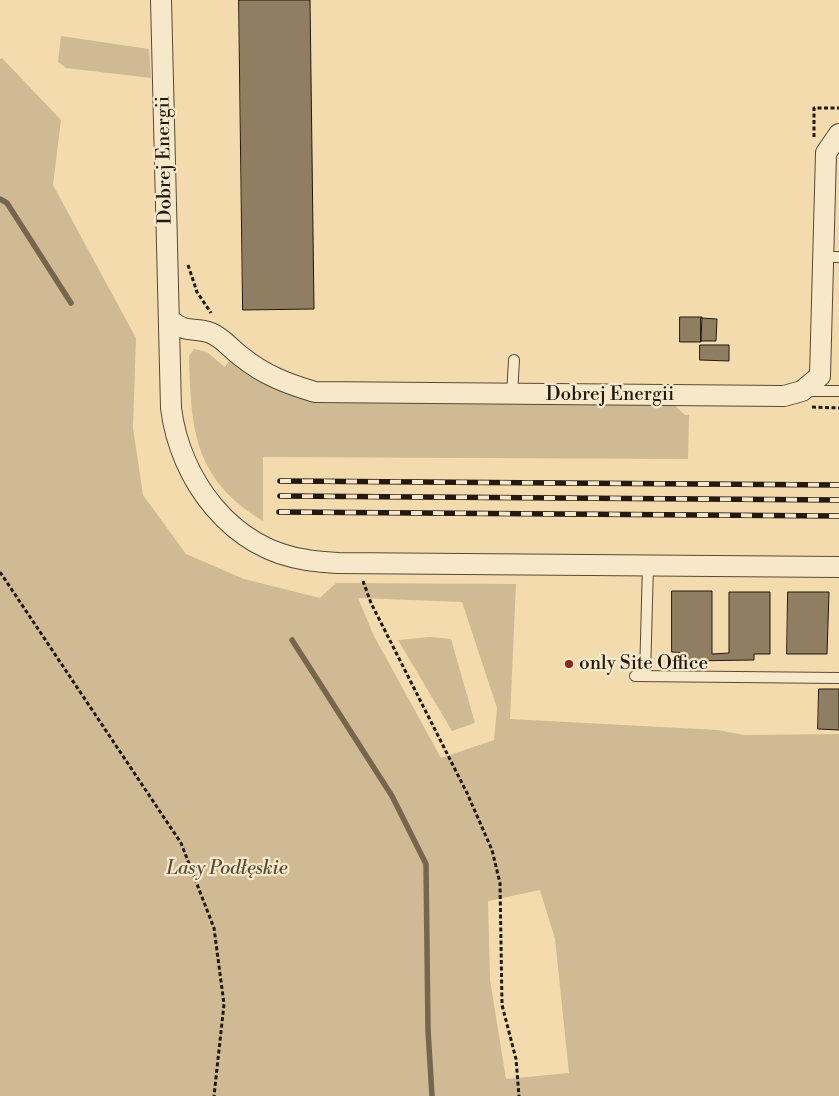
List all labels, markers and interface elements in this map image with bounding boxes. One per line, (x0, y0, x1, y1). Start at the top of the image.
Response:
street label: Dobrej Energii (152, 96, 178, 224)
street label: Dobrej Energii (546, 384, 674, 406)
place label: only Site Office (579, 653, 708, 675)
marker: only Site Office (563, 658, 575, 670)
park label: Lasy Podłęskie (166, 858, 288, 880)

